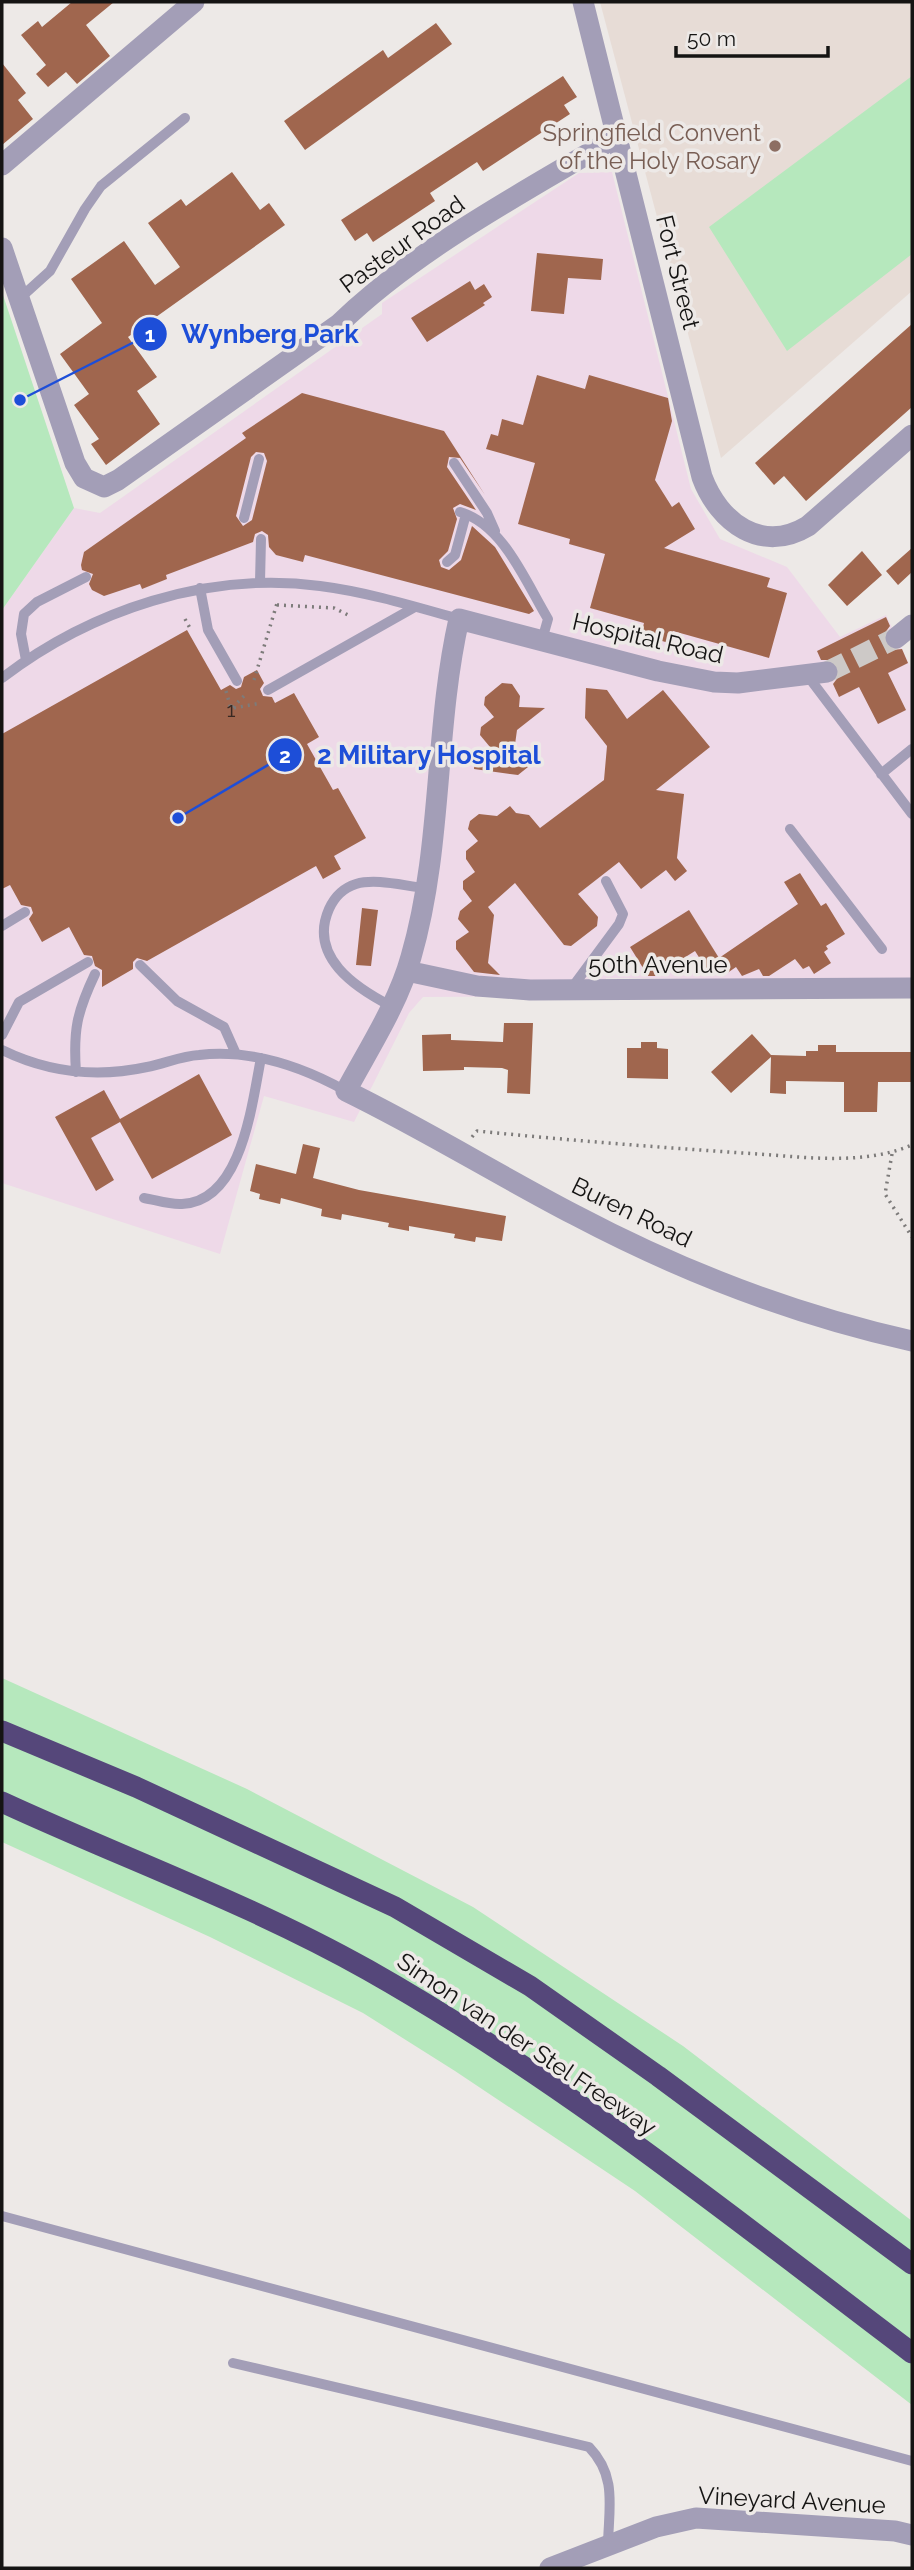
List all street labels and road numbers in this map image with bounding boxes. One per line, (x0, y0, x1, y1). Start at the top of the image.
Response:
street label: Pasteur Road (334, 189, 470, 299)
street label: Fort Street (650, 212, 706, 332)
street label: Hospital Road (570, 607, 726, 669)
street label: 50th Avenue (588, 950, 728, 979)
street label: Buren Road (567, 1170, 697, 1254)
street label: Simon van der Stel Freeway (392, 1946, 662, 2142)
street label: Vineyard Avenue (698, 2481, 886, 2519)

